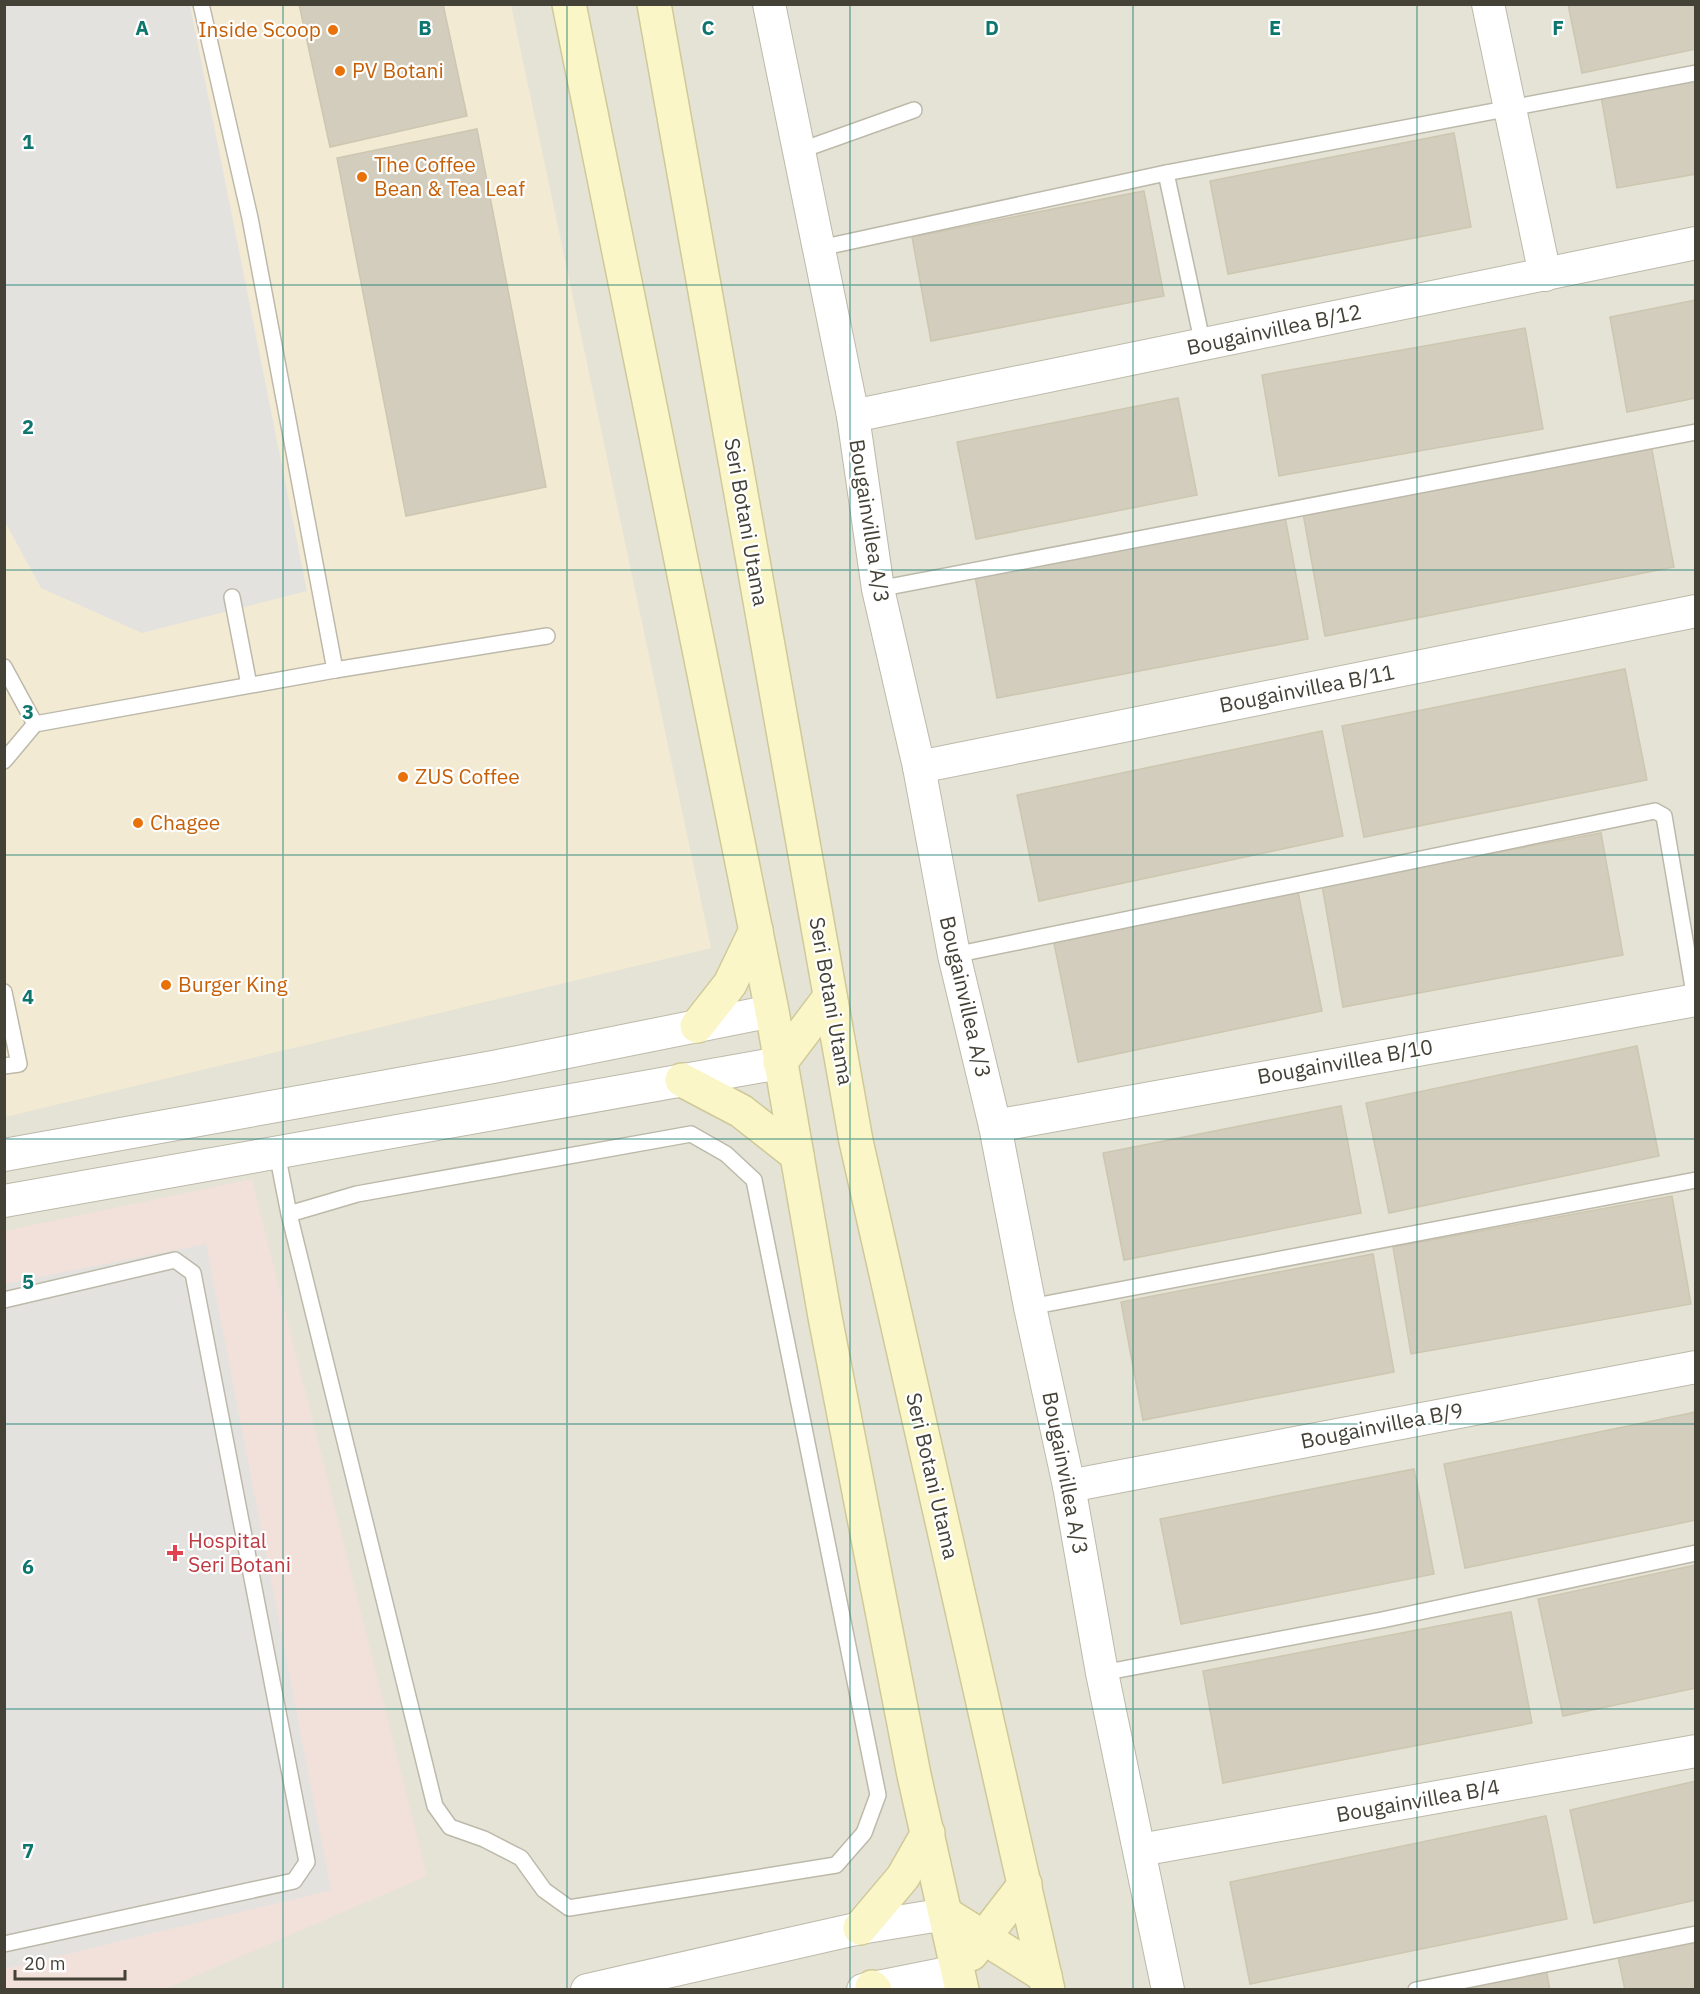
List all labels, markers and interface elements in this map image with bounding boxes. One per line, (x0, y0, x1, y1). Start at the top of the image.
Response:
text: A (135, 14, 149, 41)
text: B (418, 14, 432, 41)
text: C (701, 14, 715, 41)
text: D (985, 14, 999, 41)
text: E (1269, 14, 1281, 41)
text: F (1552, 14, 1564, 41)
place label: Inside Scoop (198, 15, 321, 43)
marker: Inside Scoop (326, 23, 340, 37)
place label: PV Botani (352, 56, 444, 84)
marker: PV Botani (333, 64, 347, 78)
text: 1 (22, 128, 34, 155)
place label: The Coffee Bean & Tea Leaf (374, 150, 525, 202)
marker: The Coffee Bean & Tea Leaf (355, 170, 369, 184)
street label: Bougainvillea B/12 (1184, 297, 1364, 361)
text: 2 (22, 413, 34, 440)
street label: Seri Botani Utama (718, 436, 776, 608)
street label: Bougainvillea A/3 (843, 437, 897, 605)
street label: Bougainvillea B/11 (1217, 657, 1397, 719)
text: 3 (22, 698, 34, 725)
place label: ZUS Coffee (415, 762, 520, 790)
marker: ZUS Coffee (396, 770, 410, 784)
place label: Chagee (150, 808, 220, 836)
marker: Chagee (131, 816, 145, 830)
street label: Bougainvillea A/3 (934, 913, 998, 1080)
street label: Seri Botani Utama (803, 915, 861, 1087)
place label: Burger King (178, 970, 288, 998)
marker: Burger King (159, 978, 173, 992)
text: 4 (22, 983, 34, 1010)
street label: Bougainvillea B/10 (1255, 1032, 1435, 1090)
text: 5 (22, 1268, 34, 1295)
street label: Bougainvillea A/3 (1036, 1389, 1096, 1557)
street label: Seri Botani Utama (900, 1390, 966, 1562)
street label: Bougainvillea B/9 (1298, 1396, 1466, 1455)
place label: Hospital Seri Botani (188, 1526, 291, 1578)
marker: Hospital Seri Botani (166, 1544, 184, 1562)
text: 6 (22, 1553, 34, 1580)
street label: Bougainvillea B/4 (1334, 1772, 1502, 1828)
text: 7 (22, 1837, 34, 1864)
scale bar (15, 1943, 124, 1981)
text: 20 m (24, 1952, 66, 1975)

